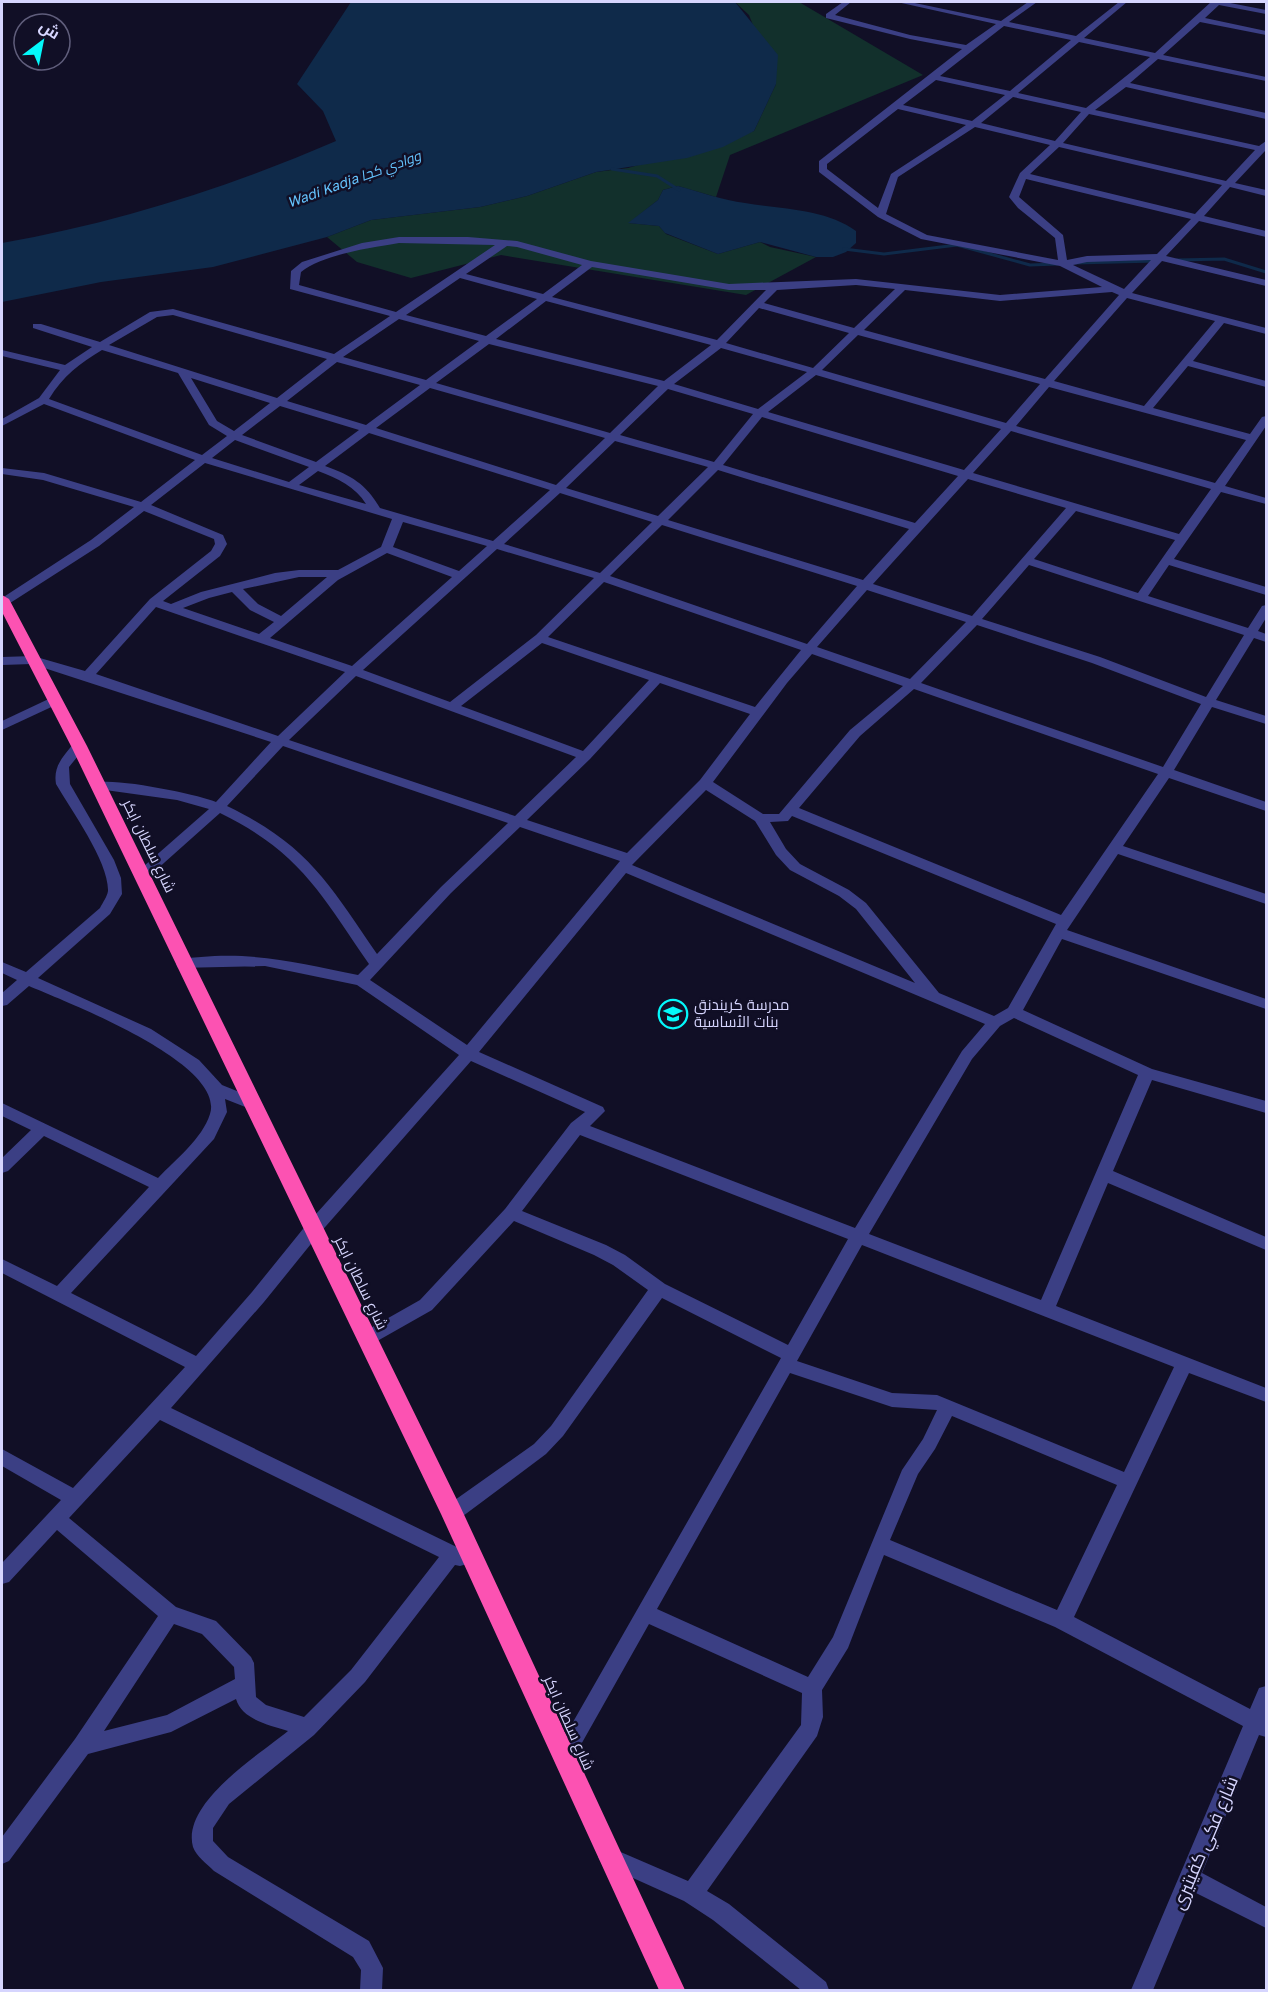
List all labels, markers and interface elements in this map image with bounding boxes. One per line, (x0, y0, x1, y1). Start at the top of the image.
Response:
north arrow (12, 12, 72, 72)
text: ش (36, 15, 64, 43)
water label: Wadi Kadja ووادي كجا (285, 146, 426, 214)
street label: شارع سلطان ابكر (116, 795, 180, 896)
place label: مدرسة كريندنق بنات الأساسية (694, 995, 789, 1030)
school or university icon: مدرسة كريندنق بنات الأساسية (657, 998, 689, 1030)
street label: شارع سلطان ابكر (328, 1232, 392, 1333)
street label: شارع سلطان ابكر (538, 1672, 599, 1774)
street label: شارع فكي كفيتيرى (1166, 1773, 1246, 1914)

